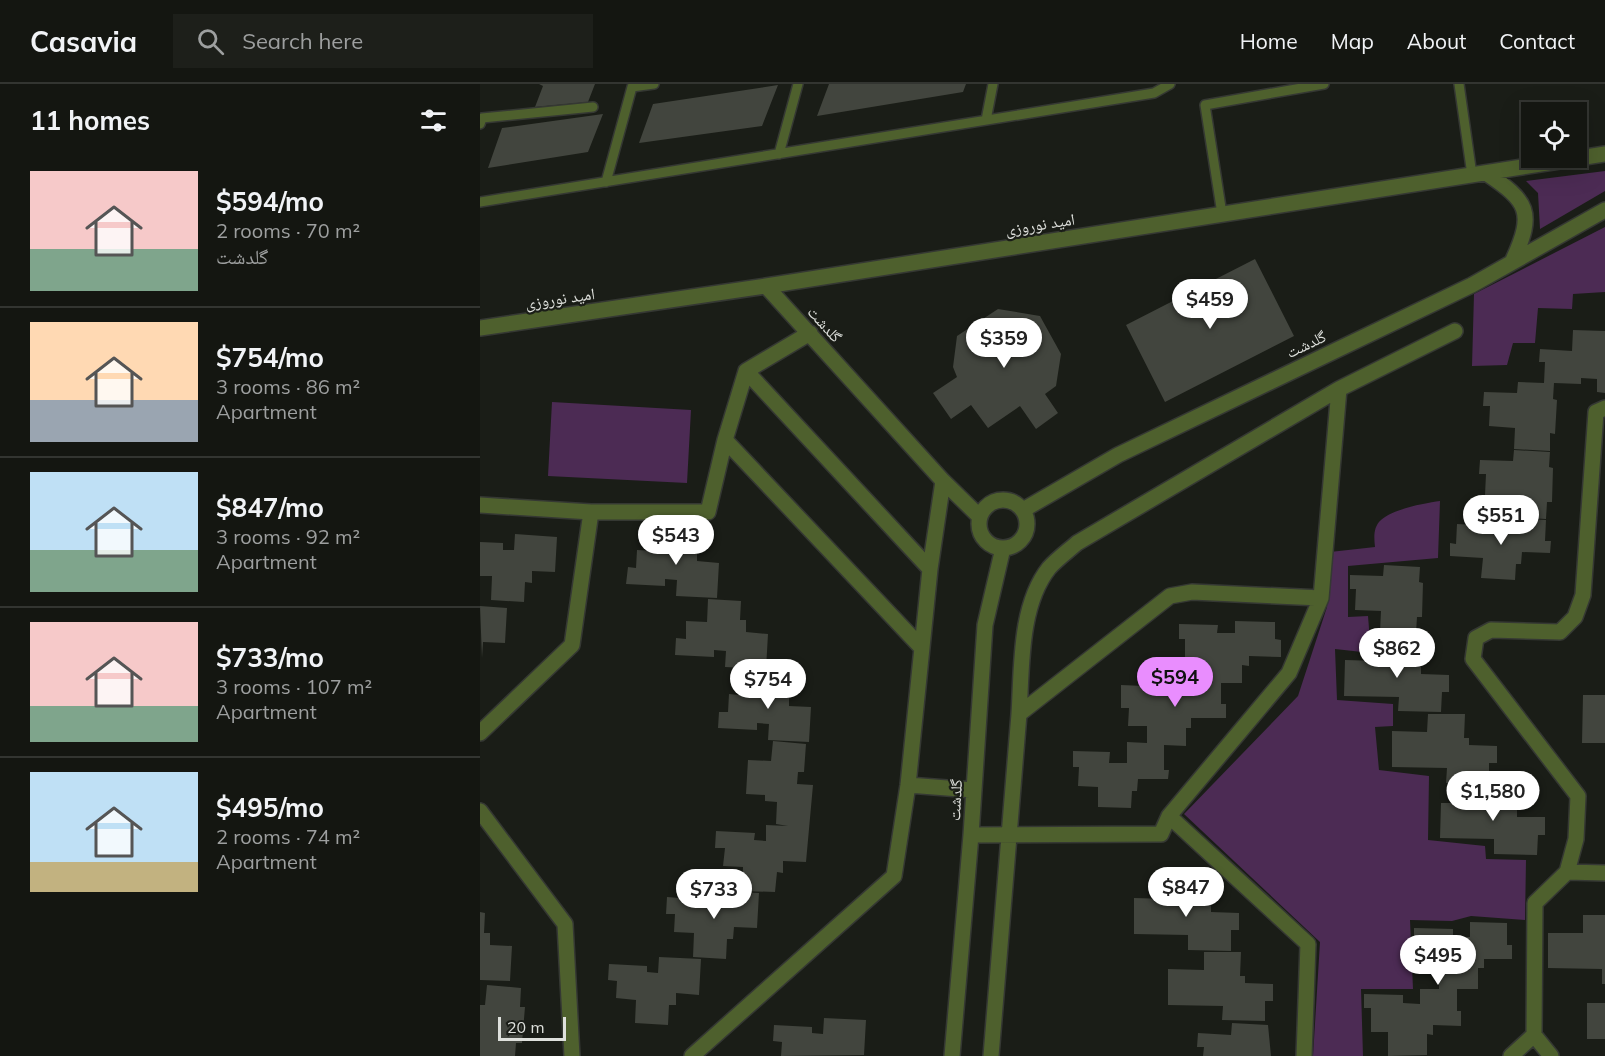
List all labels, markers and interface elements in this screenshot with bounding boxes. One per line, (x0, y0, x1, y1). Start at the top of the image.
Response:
search box (173, 14, 593, 68)
text: Casavia (30, 24, 137, 59)
icon: search (194, 25, 227, 58)
text: Search here (242, 27, 363, 55)
text: Home (1240, 28, 1298, 54)
text: Map (1331, 28, 1374, 54)
text: About (1407, 28, 1466, 54)
text: Contact (1499, 28, 1575, 54)
map controls (1521, 102, 1587, 168)
button: locate (1521, 102, 1587, 168)
text: 11 homes (30, 104, 150, 137)
icon: filters (417, 104, 450, 137)
text: $594/mo (216, 185, 324, 218)
icon: home (78, 195, 150, 267)
street label: امید نوروزی (1004, 209, 1076, 240)
text: 2 rooms · 70 m² (216, 218, 360, 243)
text: گلدشت (216, 244, 268, 269)
pin: $459 (1174, 279, 1246, 330)
street label: امید نوروزی (524, 283, 596, 314)
text: $459 (1186, 286, 1234, 311)
street label: گلدشت (804, 302, 847, 346)
pin: $359 (968, 318, 1040, 369)
text: $359 (980, 325, 1028, 350)
street label: گلدشت (1283, 326, 1329, 362)
text: $754/mo (216, 341, 324, 374)
icon: home (78, 346, 150, 418)
text: 3 rooms · 86 m² (216, 374, 360, 399)
text: Apartment (216, 399, 317, 424)
text: $847/mo (216, 491, 324, 524)
pin: $551 (1465, 495, 1537, 546)
icon: home (78, 496, 150, 568)
text: $551 (1477, 502, 1525, 527)
pin: $543 (640, 515, 712, 566)
text: $543 (652, 522, 700, 547)
text: 3 rooms · 92 m² (216, 524, 360, 549)
text: Apartment (216, 549, 317, 574)
pin: $862 (1361, 628, 1433, 679)
text: $862 (1373, 635, 1421, 660)
text: $733/mo (216, 641, 324, 674)
icon: home (78, 646, 150, 718)
pin: $594 (1139, 657, 1211, 708)
pin: $754 (732, 659, 804, 710)
text: $594 (1151, 664, 1199, 689)
text: $754 (744, 666, 792, 691)
text: 3 rooms · 107 m² (216, 674, 372, 699)
text: Apartment (216, 699, 317, 724)
pin: $1,580 (1444, 771, 1542, 822)
street label: گلدشت (944, 778, 966, 821)
text: $1,580 (1461, 778, 1525, 803)
text: $495/mo (216, 791, 324, 824)
icon: home (78, 796, 150, 868)
text: 2 rooms · 74 m² (216, 824, 360, 849)
text: Apartment (216, 849, 317, 874)
pin: $847 (1150, 867, 1222, 918)
pin: $733 (678, 869, 750, 920)
text: $847 (1162, 874, 1210, 899)
text: $733 (690, 876, 738, 901)
pin: $495 (1402, 935, 1474, 986)
text: $495 (1414, 942, 1462, 967)
scale bar (498, 1014, 566, 1042)
text: 20 m (507, 1017, 544, 1037)

